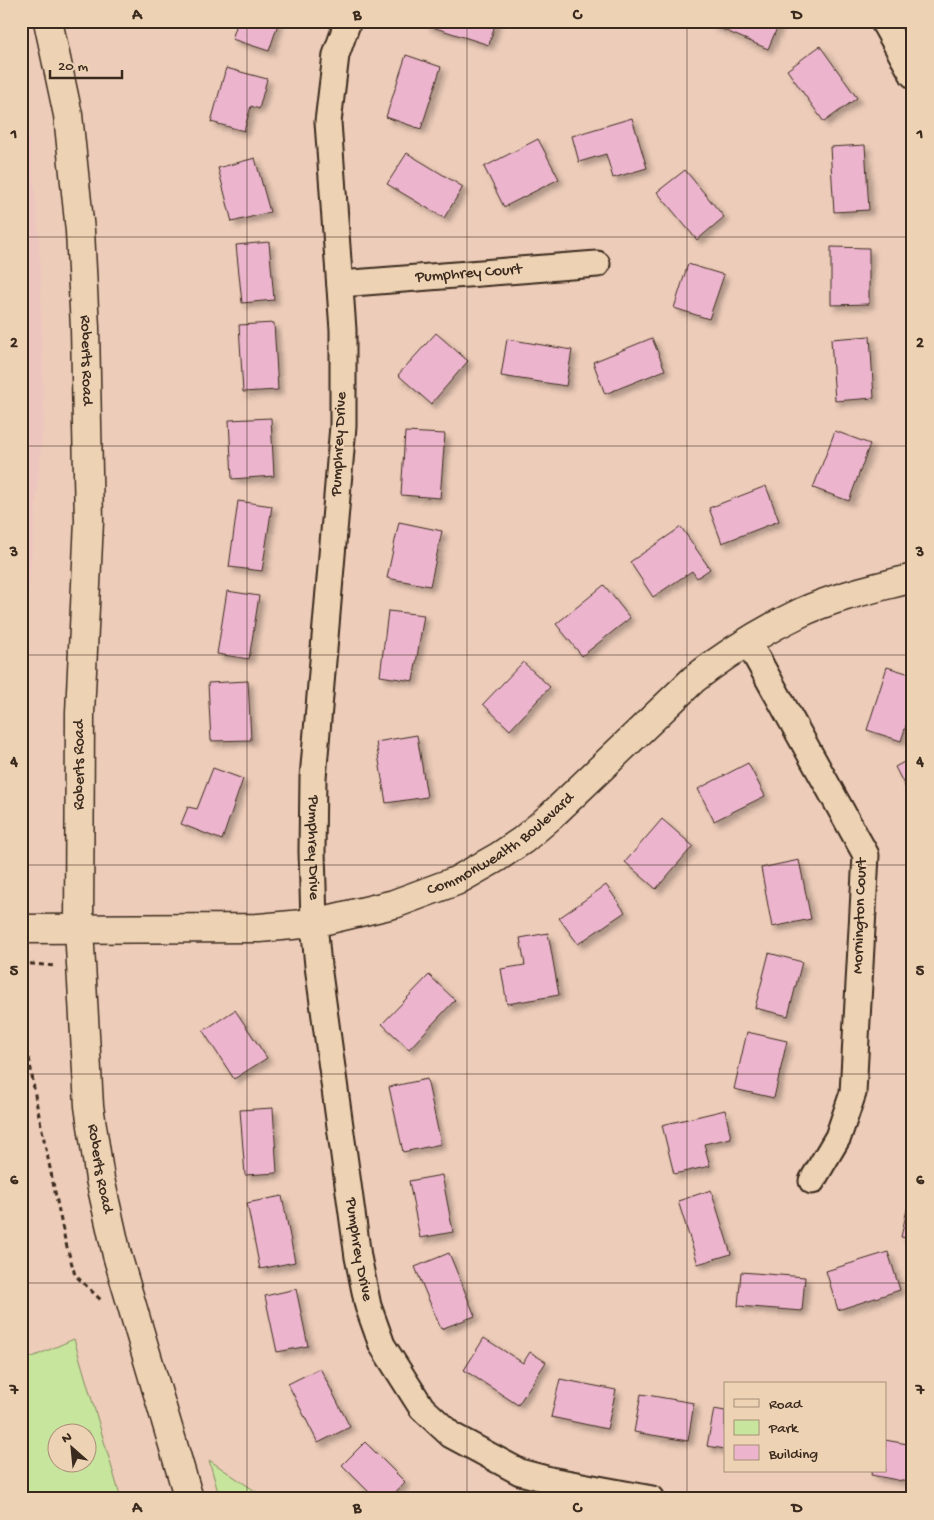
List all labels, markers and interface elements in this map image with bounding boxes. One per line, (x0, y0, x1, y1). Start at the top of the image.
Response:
text: A (131, 7, 143, 26)
text: B (352, 7, 362, 26)
text: C (572, 7, 583, 26)
text: D (790, 7, 803, 26)
scale bar (50, 48, 122, 80)
text: 20 m (58, 58, 88, 76)
text: 1 (10, 126, 17, 145)
text: 1 (916, 126, 923, 145)
street label: Pumphrey Court (414, 260, 524, 288)
street label: Roberts Road (75, 315, 96, 407)
text: 2 (10, 335, 18, 354)
text: 2 (916, 335, 924, 354)
street label: Pumphrey Drive (328, 391, 352, 498)
text: 3 (9, 544, 18, 563)
text: 3 (915, 544, 924, 563)
street label: Roberts Road (71, 718, 90, 810)
text: 4 (9, 754, 18, 773)
text: 4 (915, 754, 924, 773)
street label: Commonwealth Boulevard (425, 788, 580, 900)
street label: Pumphrey Drive (302, 794, 323, 901)
street label: Mornington Court (849, 856, 873, 974)
text: 5 (10, 963, 19, 982)
text: 5 (916, 963, 925, 982)
street label: Roberts Road (82, 1123, 117, 1217)
text: 6 (10, 1172, 19, 1191)
text: 6 (916, 1172, 925, 1191)
street label: Pumphrey Drive (340, 1196, 376, 1304)
text: 7 (9, 1382, 19, 1401)
legend (724, 1382, 886, 1472)
text: 7 (915, 1382, 925, 1401)
text: Road (769, 1396, 803, 1414)
text: Park (768, 1420, 799, 1438)
north arrow (48, 1422, 98, 1472)
text: N (59, 1429, 75, 1448)
text: Building (768, 1446, 818, 1464)
text: A (131, 1500, 143, 1519)
text: B (352, 1500, 362, 1519)
text: C (572, 1500, 583, 1519)
text: D (790, 1500, 803, 1519)

